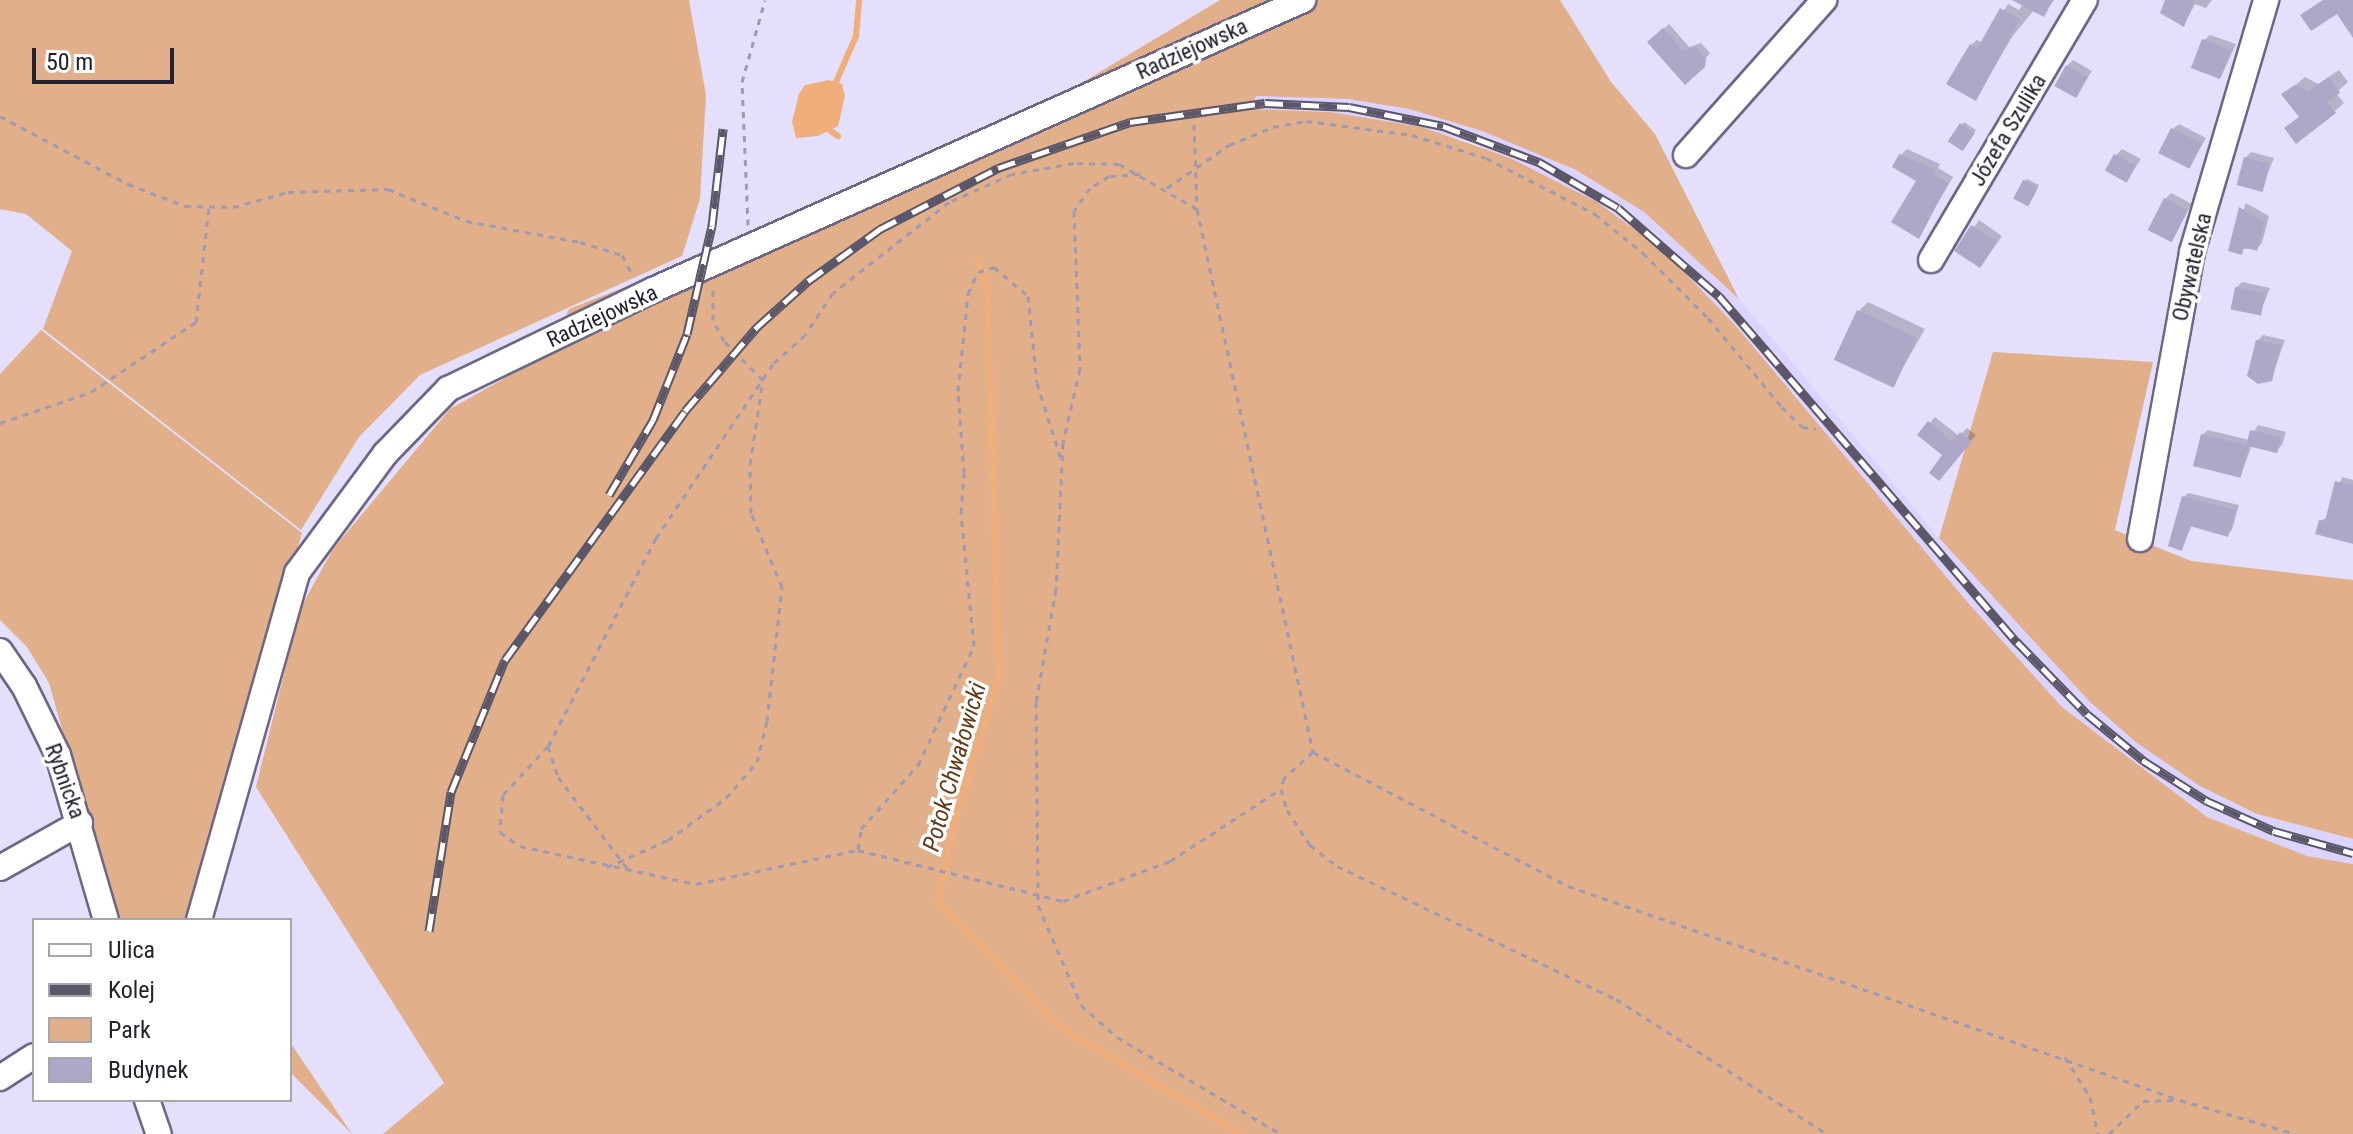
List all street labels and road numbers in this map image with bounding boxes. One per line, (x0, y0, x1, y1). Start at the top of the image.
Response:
street label: Radziejowska (1132, 13, 1252, 85)
street label: Józefa Szulika (1964, 69, 2052, 191)
street label: Obywatelska (2167, 210, 2217, 324)
street label: Radziejowska (543, 279, 661, 353)
street label: Rybnicka (39, 740, 91, 822)

